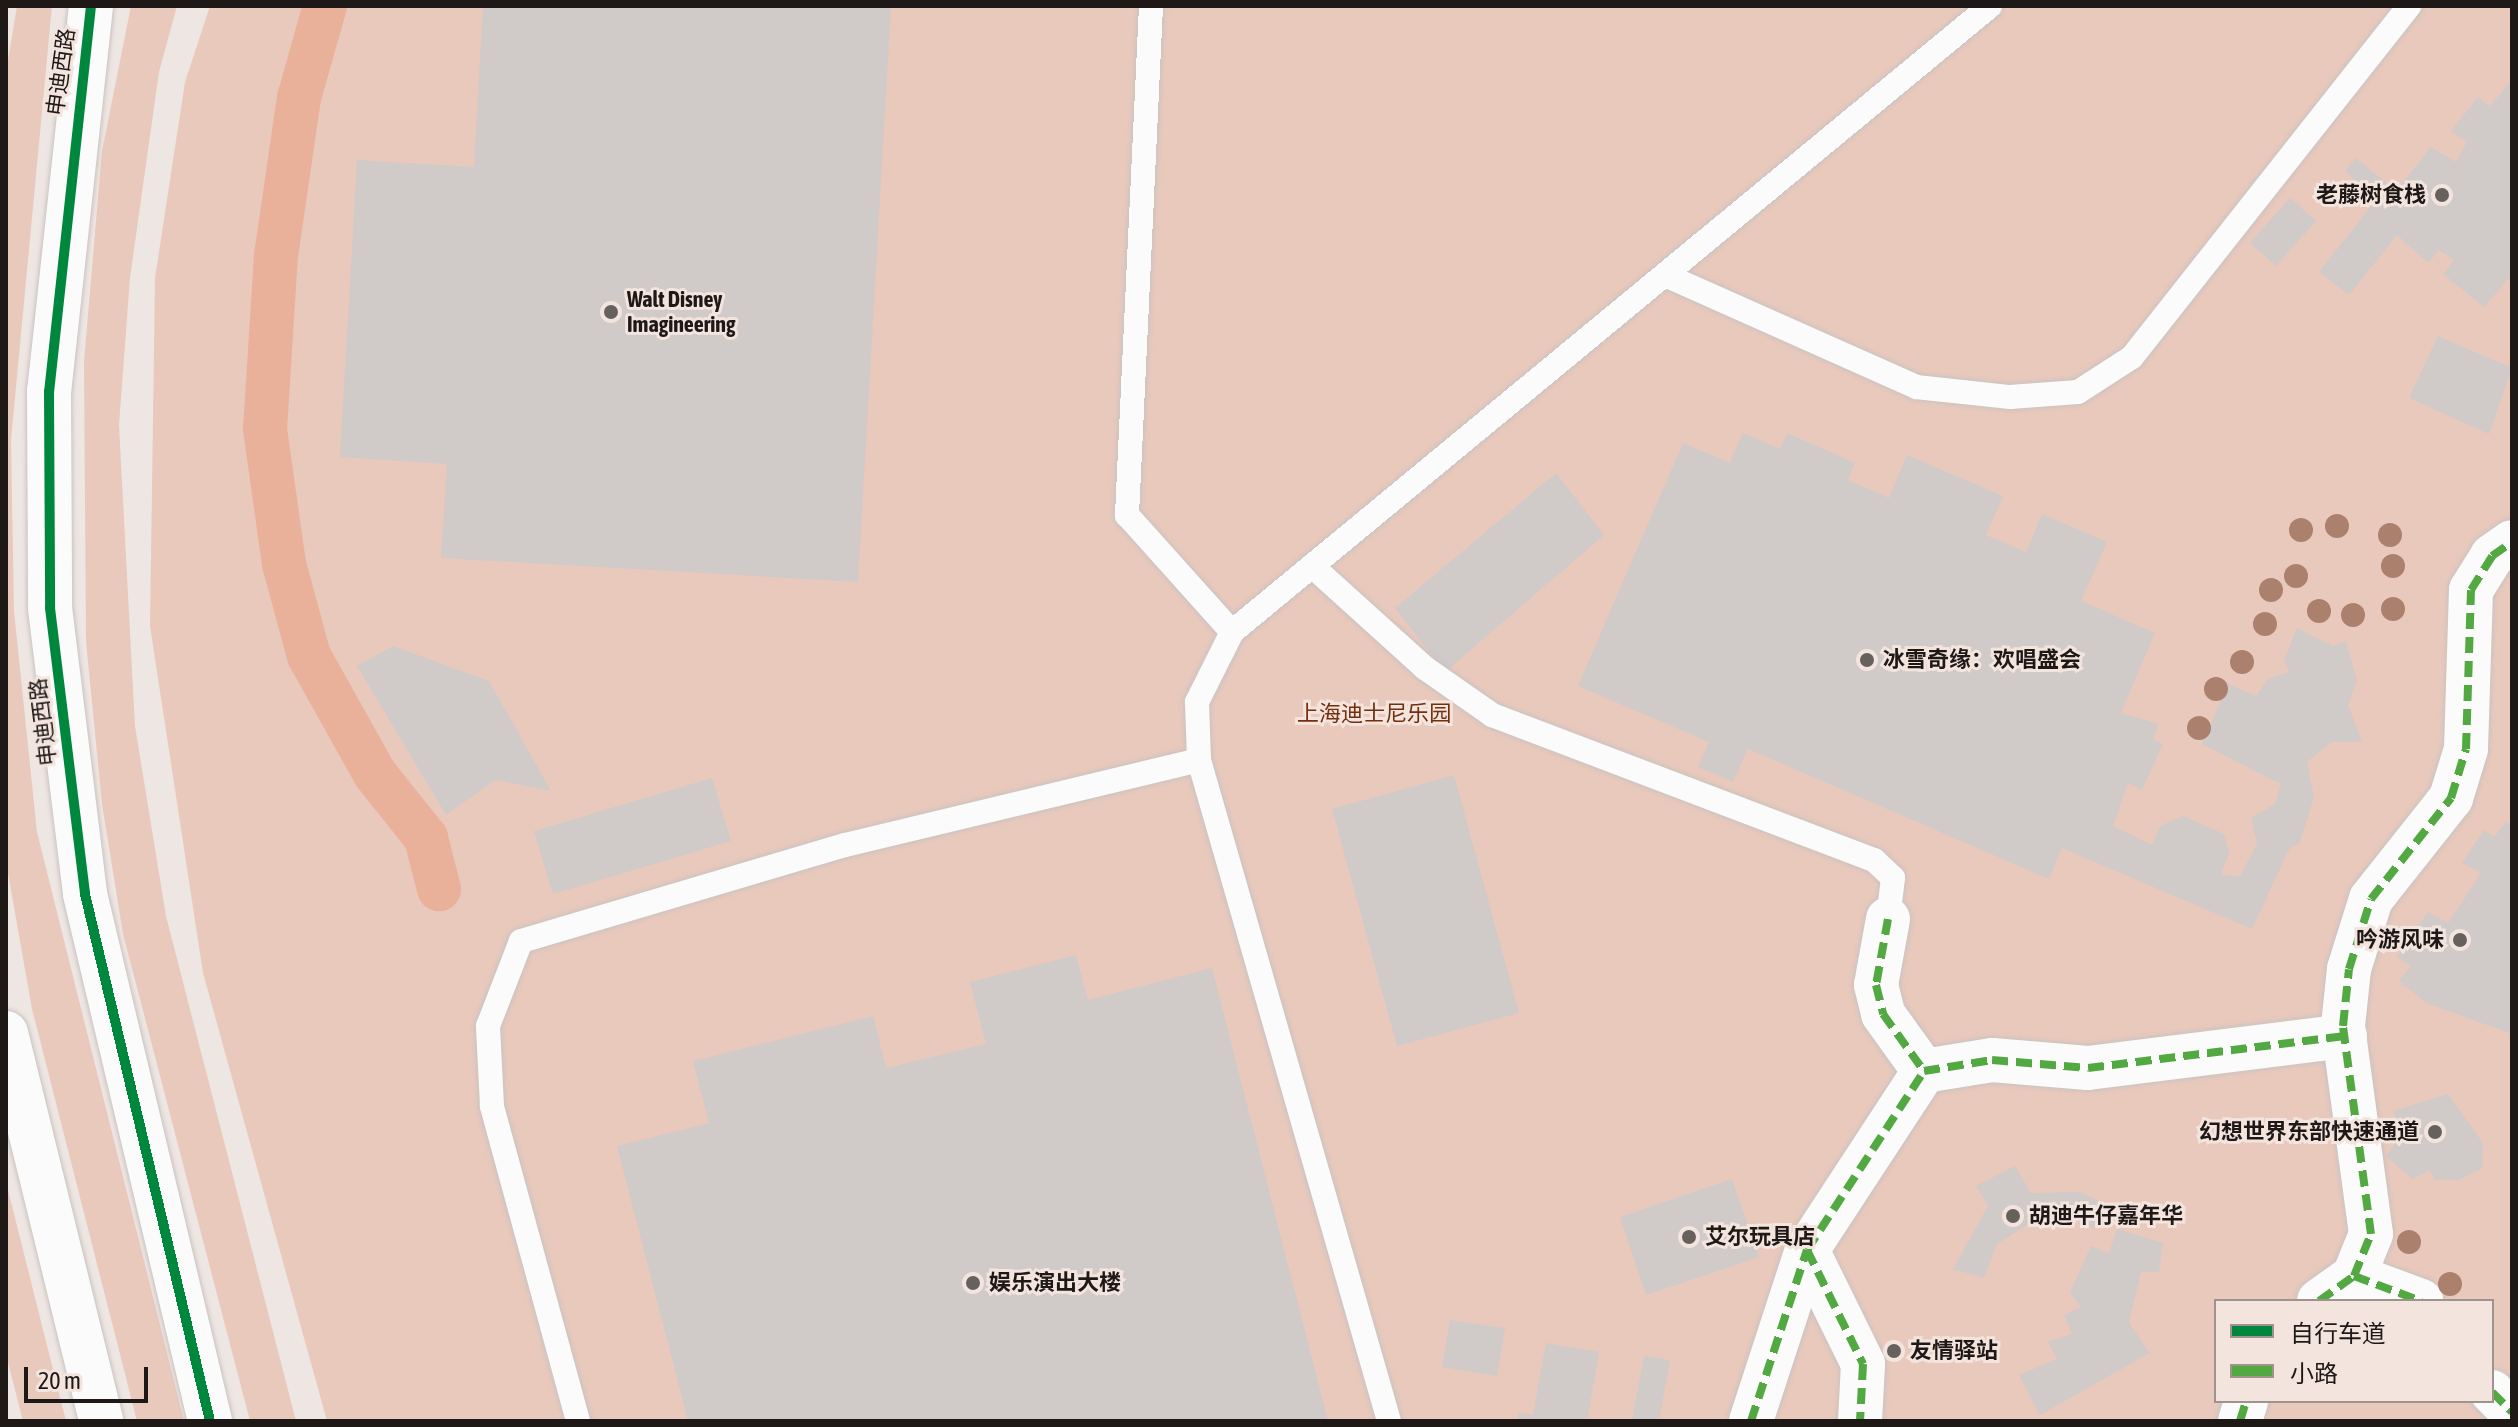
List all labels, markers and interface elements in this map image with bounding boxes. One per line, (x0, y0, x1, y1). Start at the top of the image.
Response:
street label: 申迪西路 (42, 27, 80, 117)
place label: 老藤树食栈 (2316, 182, 2426, 208)
marker: 老藤树食栈 (2433, 186, 2451, 204)
place label: Walt Disney Imagineering (627, 286, 735, 338)
marker: Walt Disney Imagineering (602, 303, 620, 321)
place label: 冰雪奇缘：欢唱盛会 (1883, 647, 2081, 673)
marker: 冰雪奇缘：欢唱盛会 (1858, 651, 1876, 669)
street label: 申迪西路 (25, 677, 61, 767)
park label: 上海迪士尼乐园 (1297, 701, 1451, 727)
place label: 吟游风味 (2356, 927, 2444, 953)
marker: 吟游风味 (2451, 931, 2469, 949)
place label: 幻想世界东部快速通道 (2199, 1119, 2419, 1145)
marker: 幻想世界东部快速通道 (2426, 1123, 2444, 1141)
place label: 胡迪牛仔嘉年华 (2029, 1203, 2183, 1229)
marker: 胡迪牛仔嘉年华 (2004, 1207, 2022, 1225)
place label: 艾尔玩具店 (1705, 1224, 1815, 1250)
marker: 艾尔玩具店 (1680, 1228, 1698, 1246)
place label: 娱乐演出大楼 (989, 1270, 1121, 1296)
marker: 娱乐演出大楼 (964, 1274, 982, 1292)
legend (2214, 1299, 2494, 1403)
text: 自行车道 (2290, 1320, 2386, 1347)
place label: 友情驿站 (1910, 1338, 1998, 1364)
marker: 友情驿站 (1885, 1342, 1903, 1360)
scale bar (28, 1351, 152, 1401)
text: 小路 (2290, 1360, 2338, 1387)
text: 20 m (38, 1367, 81, 1394)

